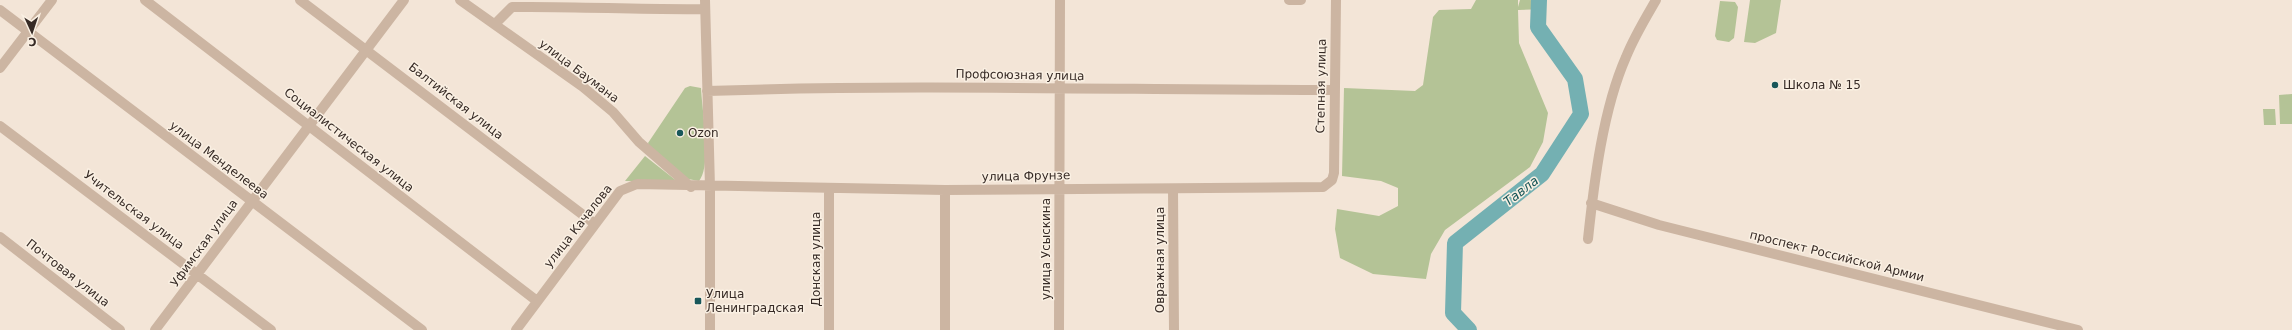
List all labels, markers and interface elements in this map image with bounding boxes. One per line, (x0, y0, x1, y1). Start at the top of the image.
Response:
north arrow (12, 12, 52, 52)
text: С (28, 35, 37, 48)
street label: улица Баумана (536, 36, 622, 106)
street label: Степная улица (1313, 38, 1329, 134)
street label: Балтийская улица (406, 60, 506, 142)
street label: Профсоюзная улица (955, 67, 1085, 83)
place label: Школа № 15 (1783, 78, 1861, 92)
marker: Школа № 15 (1770, 80, 1780, 90)
street label: Социалистическая улица (281, 85, 417, 195)
street label: улица Менделеева (167, 118, 271, 202)
place label: Ozon (688, 126, 719, 140)
marker: Ozon (675, 128, 685, 138)
street label: Учительская улица (81, 168, 187, 252)
street label: улица Фрунзе (982, 168, 1070, 184)
water label: Тавла (1501, 173, 1541, 209)
street label: улица Качалова (541, 182, 615, 270)
street label: Уфимская улица (168, 197, 240, 289)
street label: улица Усыскина (1039, 198, 1053, 300)
street label: Овражная улица (1153, 207, 1167, 313)
street label: Донская улица (809, 212, 823, 306)
street label: проспект Российской Армии (1748, 228, 1926, 284)
street label: Почтовая улица (24, 236, 112, 310)
place label: Улица Ленинградская (706, 287, 804, 315)
marker: Улица Ленинградская (693, 296, 703, 306)

